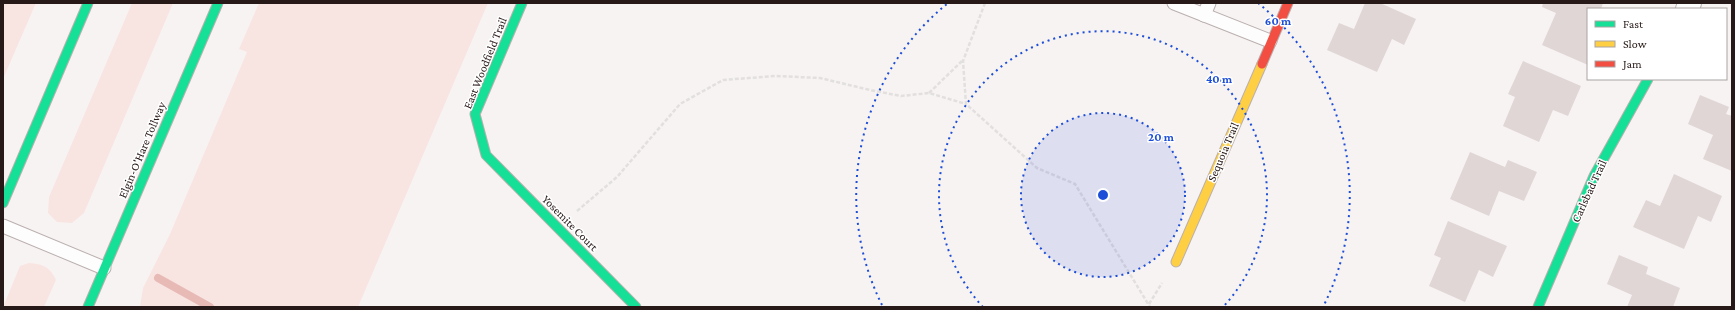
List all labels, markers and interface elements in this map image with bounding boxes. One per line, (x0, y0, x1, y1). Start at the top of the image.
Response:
legend (1587, 8, 1727, 80)
text: 60 m (1265, 14, 1292, 28)
street label: East Woodfield Trail (460, 15, 510, 111)
text: Fast (1623, 17, 1644, 31)
text: Slow (1623, 37, 1647, 51)
text: Jam (1622, 57, 1642, 71)
text: 40 m (1206, 72, 1233, 86)
street label: Elgin-O'Hare Tollway (115, 99, 169, 200)
street label: Sequoia Trail (1204, 120, 1242, 184)
text: 20 m (1148, 130, 1175, 144)
street label: Carlsbad Trail (1568, 158, 1610, 224)
centre of rings (1096, 188, 1110, 202)
street label: Yosemite Court (539, 192, 602, 255)

